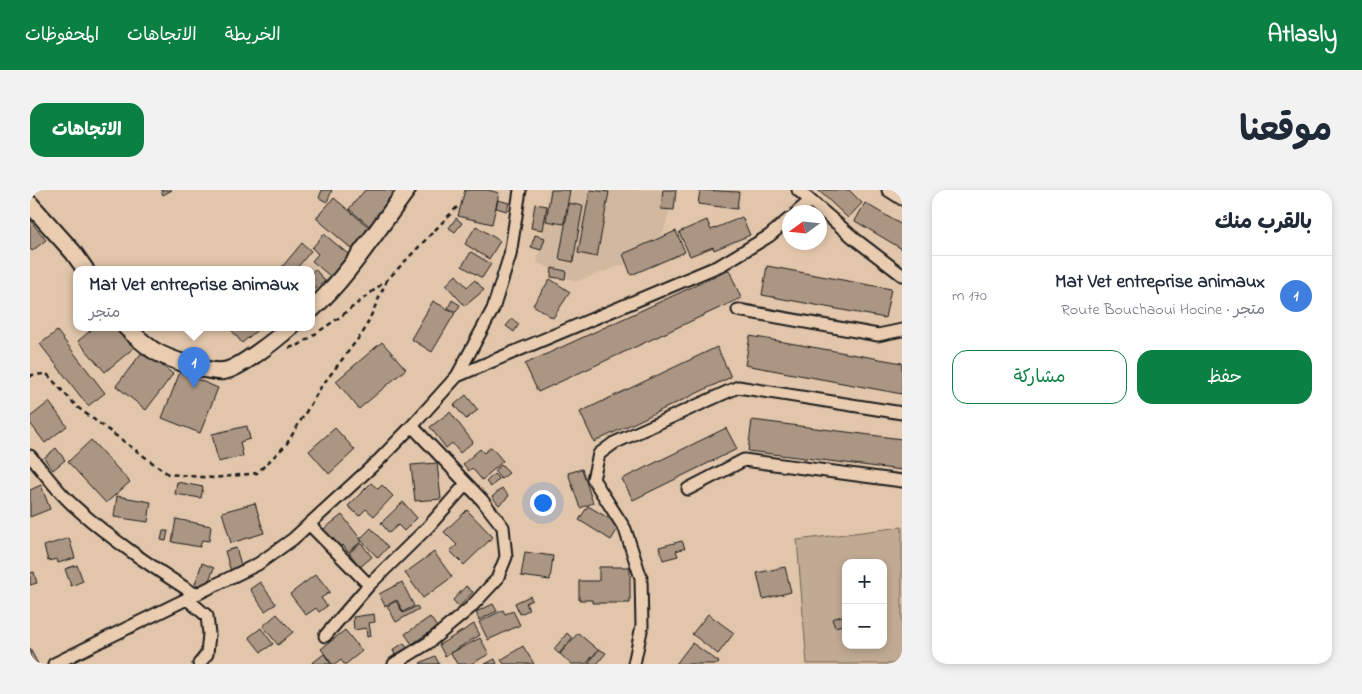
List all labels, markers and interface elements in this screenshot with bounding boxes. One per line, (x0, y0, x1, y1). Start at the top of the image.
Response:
text: Atlasly (1268, 18, 1337, 53)
text: المحفوظات (25, 23, 99, 49)
text: الاتجاهات (127, 23, 197, 49)
text: الخريطة (225, 23, 281, 49)
button: الاتجاهات (30, 103, 144, 157)
text: موقعنا (1239, 106, 1332, 157)
north arrow (782, 205, 827, 250)
text: بالقرب منك (1215, 208, 1312, 238)
popup (73, 266, 315, 331)
text: Mat Vet entreprise animaux (1055, 269, 1265, 296)
text: Mat Vet entreprise animaux (89, 272, 299, 299)
text: 170 m (952, 284, 987, 308)
text: 1 (1293, 284, 1299, 308)
text: متجر · Route Bouchaoui Hocine (1061, 298, 1265, 322)
text: متجر (89, 301, 120, 325)
pin: 1 (178, 347, 210, 388)
button: مشاركة (952, 350, 1127, 404)
button: حفظ (1137, 350, 1312, 404)
your location (530, 490, 556, 516)
map controls (842, 559, 887, 649)
button: + (842, 559, 887, 604)
button: − (842, 604, 887, 649)

